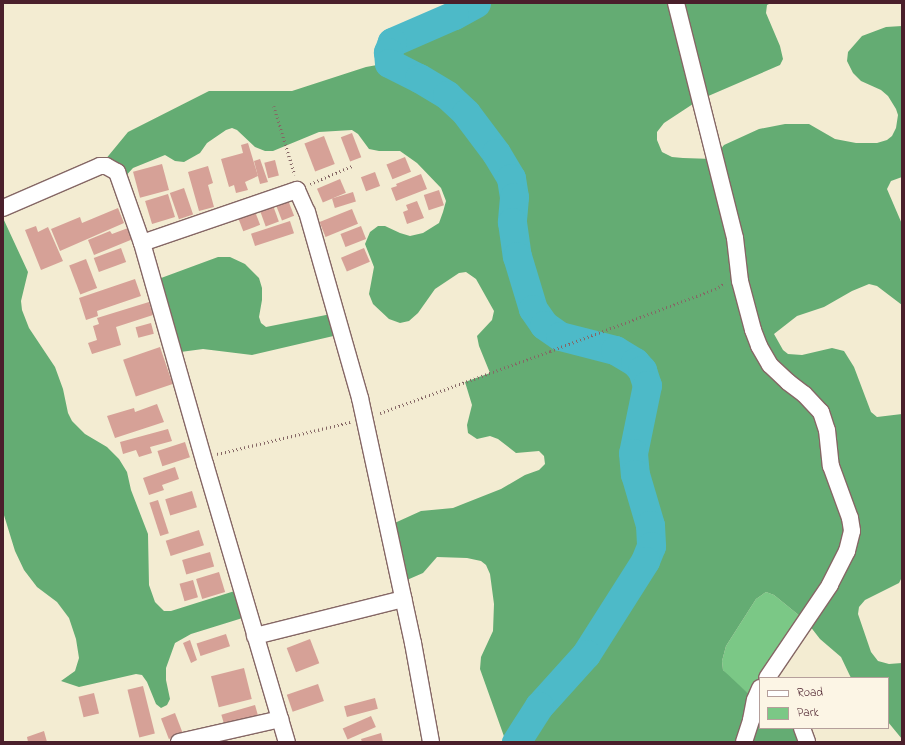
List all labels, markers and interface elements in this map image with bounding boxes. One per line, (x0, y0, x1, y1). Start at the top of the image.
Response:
legend (759, 677, 889, 729)
text: Road (797, 684, 823, 702)
text: Park (797, 704, 819, 722)

